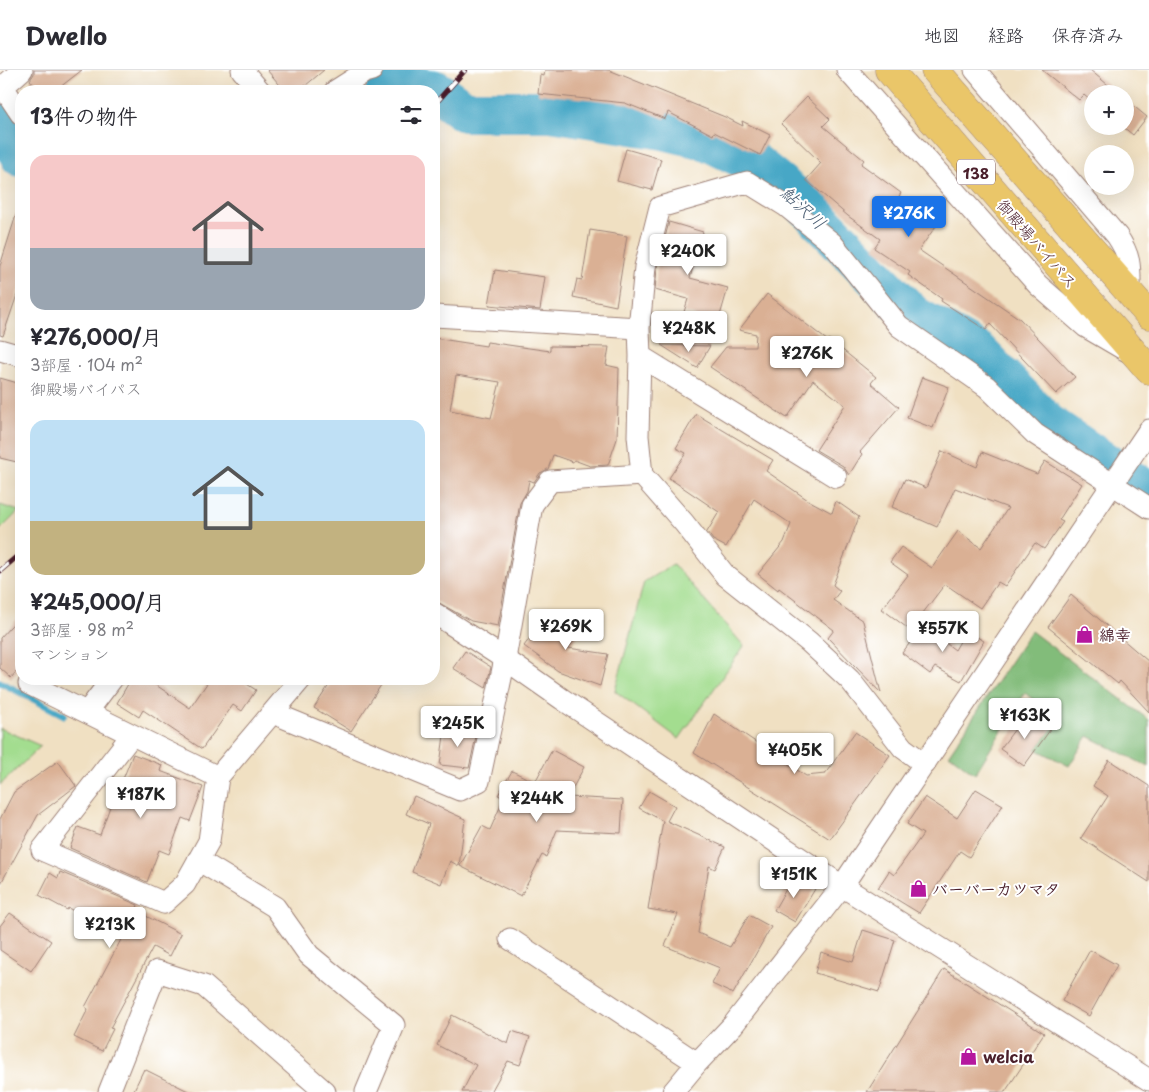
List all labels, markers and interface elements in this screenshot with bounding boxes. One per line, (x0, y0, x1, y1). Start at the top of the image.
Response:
text: Dwello (25, 17, 107, 53)
text: 地図 (924, 21, 960, 48)
text: 経路 (988, 21, 1024, 48)
text: 保存済み (1052, 21, 1124, 48)
map controls (1084, 85, 1134, 195)
button: + (1084, 85, 1134, 135)
text: 13件の物件 (30, 99, 138, 131)
icon: filters (397, 101, 425, 129)
button: − (1084, 145, 1134, 195)
road number: 138 (957, 160, 995, 184)
water label: 鮎沢川 (775, 179, 833, 235)
icon: home (183, 188, 273, 278)
street label: 御殿場バイパス (992, 193, 1084, 293)
pin: ¥276K (874, 196, 944, 238)
text: ¥276K (883, 200, 935, 224)
pin: ¥240K (653, 234, 723, 276)
text: ¥240K (660, 238, 716, 262)
pin: ¥248K (654, 310, 724, 353)
text: ¥248K (662, 315, 716, 339)
text: ¥276,000/月 (30, 320, 162, 352)
pin: ¥276K (772, 336, 842, 378)
text: ¥276K (781, 340, 833, 364)
text: 3部屋 · 104 m² (30, 352, 143, 376)
text: 御殿場バイパス (30, 376, 142, 400)
icon: home (183, 453, 273, 543)
text: ¥245,000/月 (30, 585, 165, 617)
pin: ¥269K (531, 608, 601, 651)
pin: ¥557K (908, 610, 978, 653)
text: ¥269K (540, 613, 592, 637)
text: ¥557K (918, 615, 968, 639)
text: 3部屋 · 98 m² (30, 617, 134, 641)
place label: 綿幸 (1099, 622, 1131, 646)
shop icon: 綿幸 (1075, 624, 1095, 644)
text: マンション (30, 641, 109, 665)
pin: ¥163K (990, 698, 1060, 740)
text: ¥163K (1000, 702, 1050, 726)
pin: ¥245K (423, 706, 493, 748)
text: ¥245K (432, 710, 484, 734)
pin: ¥405K (760, 732, 830, 775)
text: ¥405K (768, 737, 822, 761)
pin: ¥187K (106, 776, 176, 819)
pin: ¥244K (502, 780, 572, 823)
text: ¥187K (117, 781, 165, 805)
text: ¥244K (510, 785, 564, 809)
pin: ¥151K (759, 856, 829, 899)
text: ¥151K (771, 861, 817, 885)
place label: バーバーカツマタ (932, 876, 1060, 900)
shop icon: バーバーカツマタ (908, 878, 928, 898)
pin: ¥213K (75, 906, 145, 949)
text: ¥213K (85, 911, 135, 935)
place label: welcia (983, 1044, 1034, 1068)
shop icon: welcia (959, 1046, 979, 1066)

